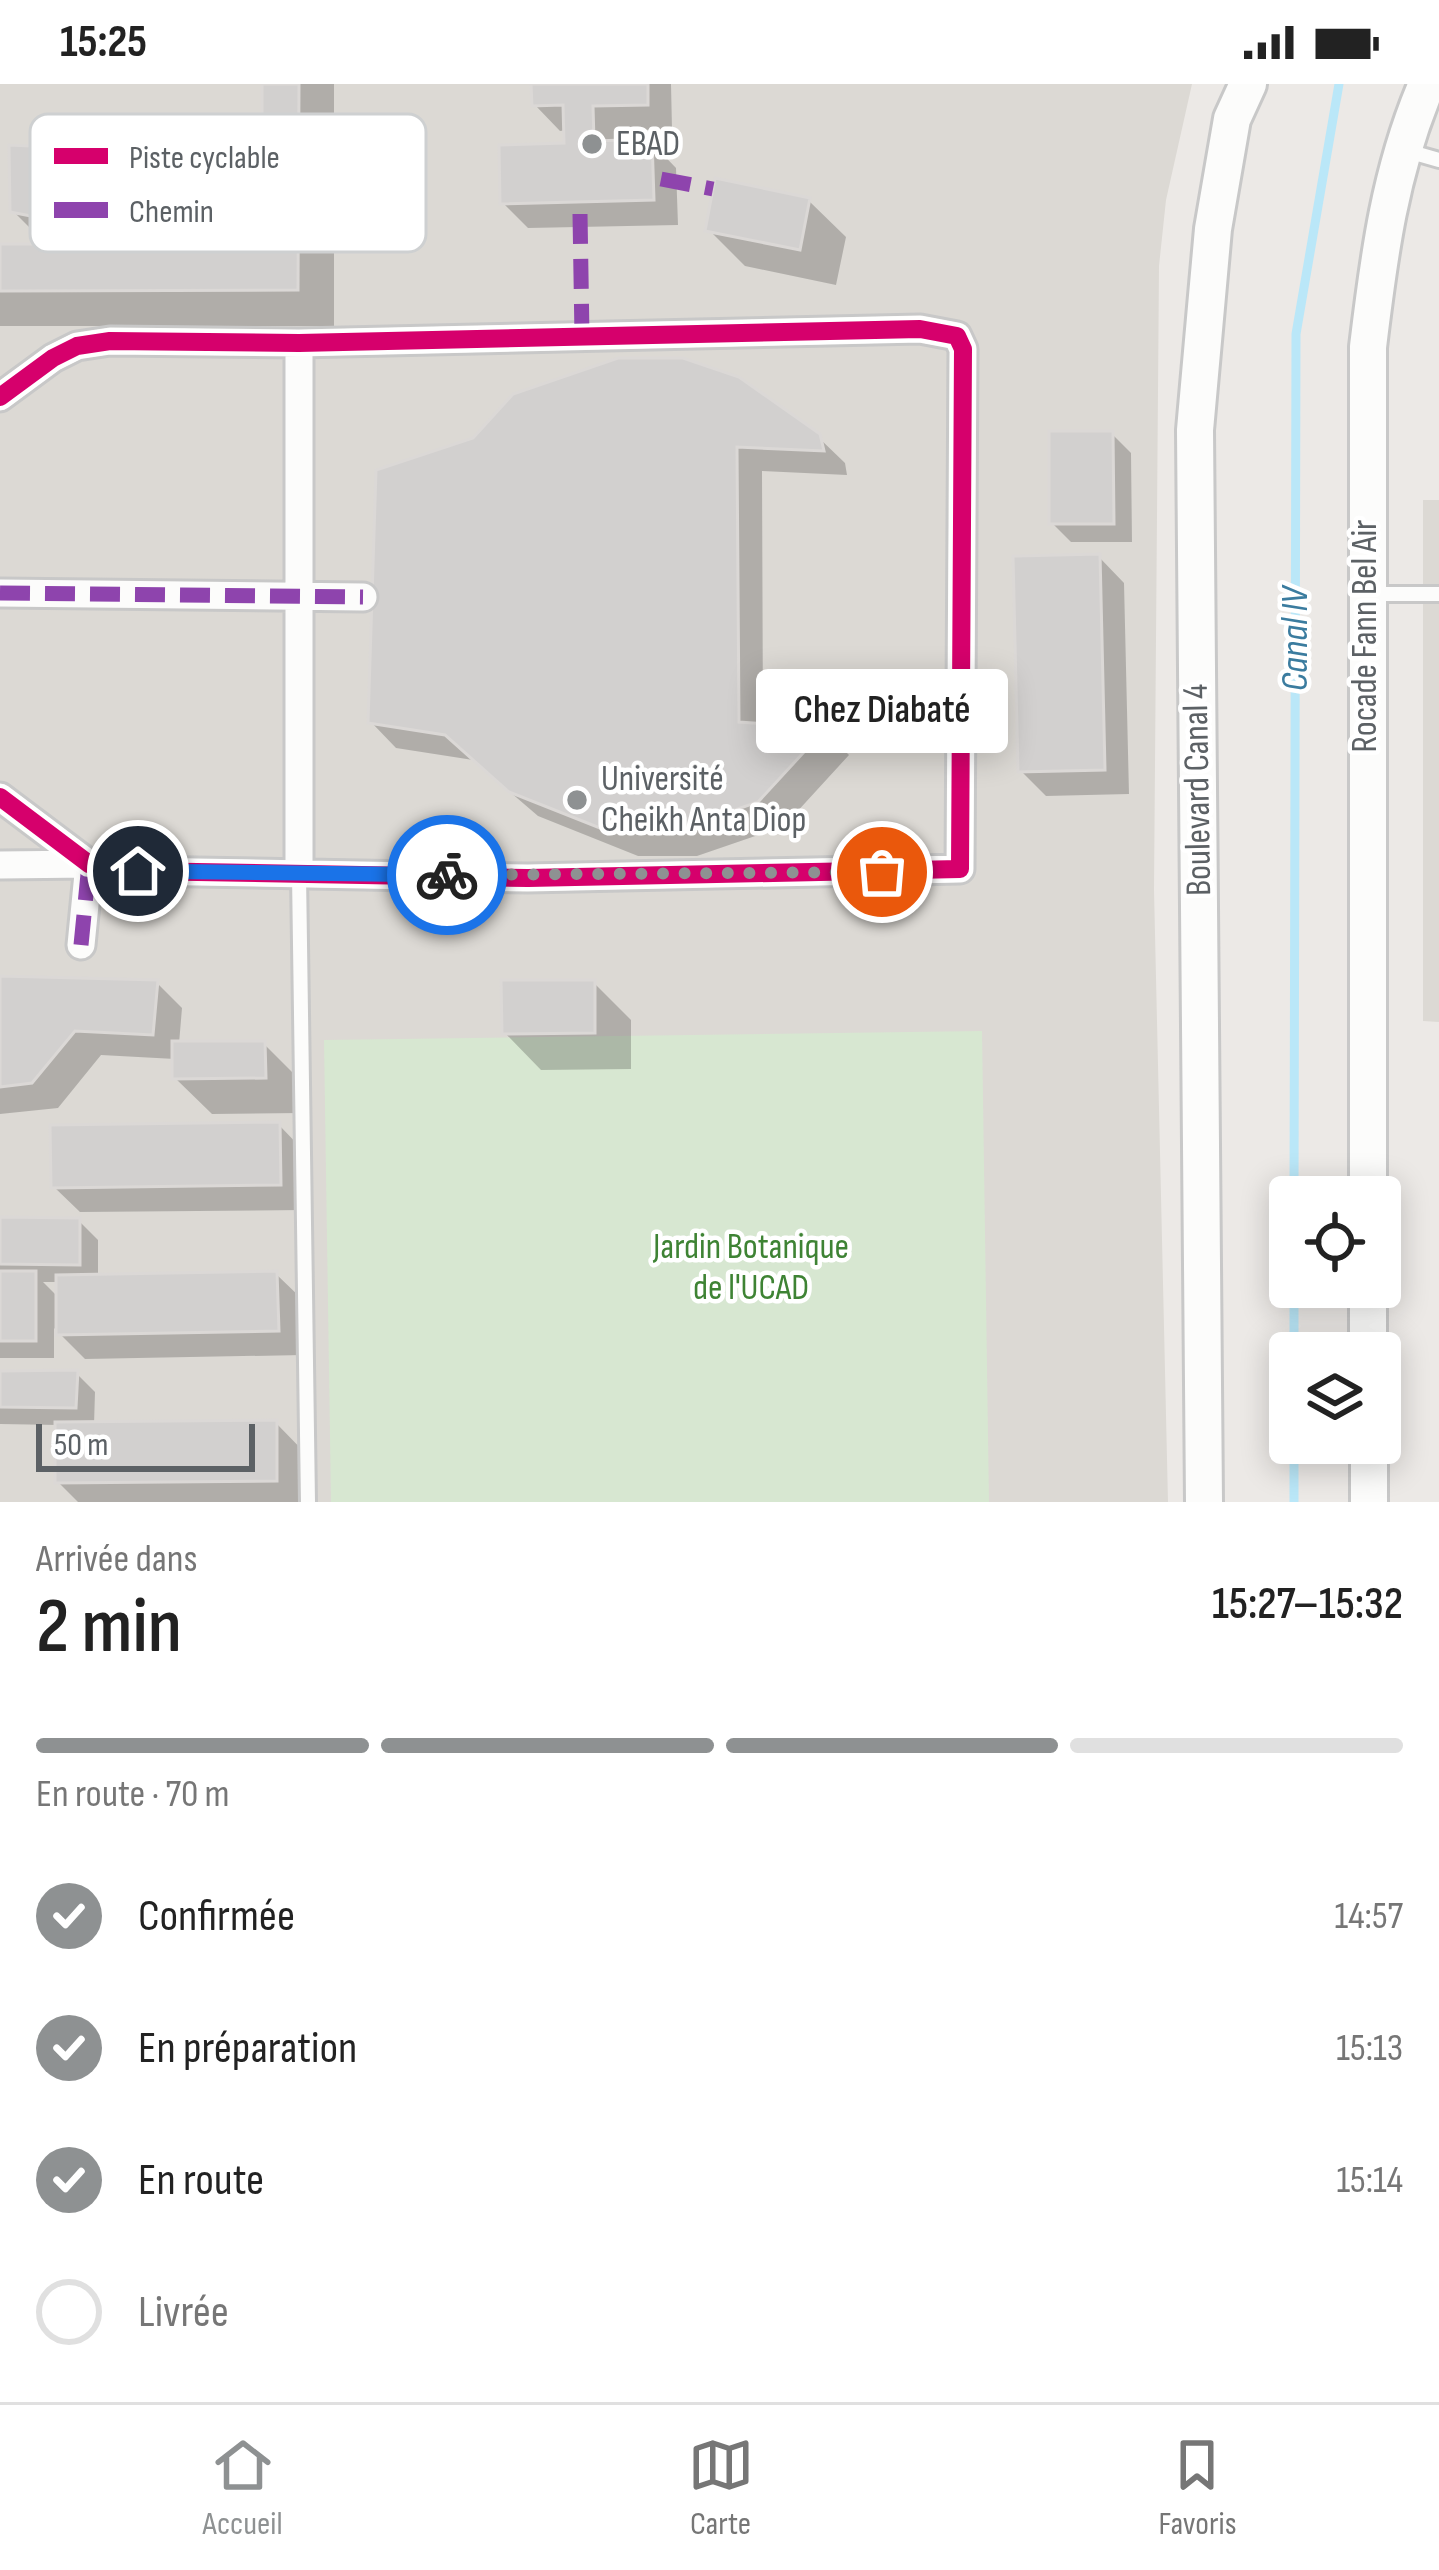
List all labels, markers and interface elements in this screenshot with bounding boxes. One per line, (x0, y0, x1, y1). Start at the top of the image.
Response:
text: 15:25 (60, 15, 147, 70)
legend (30, 114, 426, 252)
place label: EBAD (616, 123, 680, 166)
marker: EBAD (579, 131, 605, 157)
text: Piste cyclable (129, 138, 280, 178)
text: Chemin (129, 192, 214, 232)
street label: Rocade Fann Bel Air (1344, 520, 1387, 752)
water label: Canal IV (1272, 584, 1319, 691)
callout: Chez Diabaté (756, 668, 1008, 752)
street label: Boulevard Canal 4 (1175, 684, 1221, 896)
text: Chez Diabaté (793, 687, 971, 734)
place label: Université Cheikh Anta Diop (601, 758, 806, 842)
marker: Université Cheikh Anta Diop (564, 787, 590, 813)
courier (387, 815, 507, 935)
pin (87, 820, 189, 922)
pin (831, 821, 933, 923)
icon: home (105, 838, 171, 904)
icon: bag (849, 839, 915, 905)
icon: bike (414, 842, 480, 908)
map controls (1269, 1176, 1401, 1464)
button: locate (1269, 1176, 1401, 1308)
park label: Jardin Botanique de l'UCAD (652, 1226, 849, 1310)
button: layers (1269, 1332, 1401, 1464)
scale bar (36, 1418, 255, 1471)
text: 50 m (54, 1425, 108, 1465)
text: Arrivée dans (36, 1536, 197, 1583)
text: 15:27–15:32 (1212, 1577, 1403, 1632)
text: 2 min (36, 1581, 182, 1674)
text: En route · 70 m (36, 1771, 230, 1818)
icon: check (36, 1883, 102, 1949)
text: Confirmée (138, 1889, 295, 1944)
text: 14:57 (1335, 1893, 1403, 1940)
icon: check (36, 2015, 102, 2081)
text: En préparation (138, 2021, 357, 2076)
text: 15:13 (1336, 2025, 1403, 2072)
icon: check (36, 2147, 102, 2213)
text: En route (138, 2153, 264, 2208)
text: 15:14 (1336, 2157, 1403, 2204)
text: Livrée (138, 2285, 229, 2340)
tab: Accueil (202, 2432, 283, 2544)
tab: Carte (688, 2432, 754, 2544)
tab: Favoris (1158, 2432, 1237, 2544)

